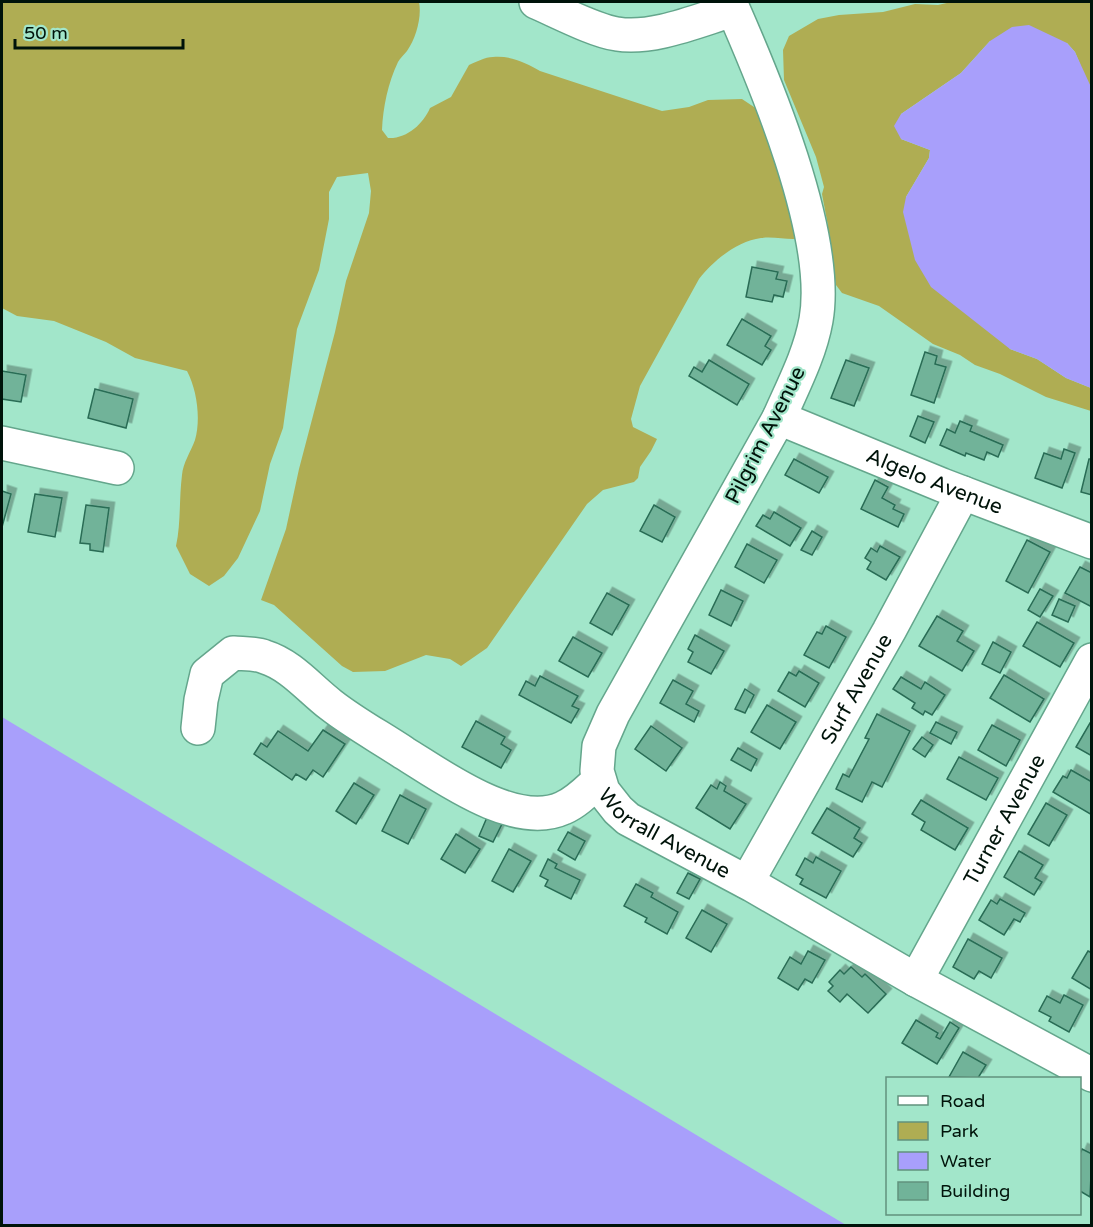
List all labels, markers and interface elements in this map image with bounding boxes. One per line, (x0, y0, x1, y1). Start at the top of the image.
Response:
scale bar (15, 12, 183, 50)
text: 50 m (24, 22, 68, 44)
street label: Pilgrim Avenue (720, 362, 811, 508)
street label: Algelo Avenue (863, 443, 1006, 520)
street label: Surf Avenue (816, 630, 898, 748)
street label: Turner Avenue (959, 750, 1051, 890)
street label: Worrall Avenue (593, 783, 735, 884)
legend (886, 1077, 1081, 1215)
text: Road (940, 1090, 985, 1112)
text: Park (940, 1120, 979, 1142)
text: Water (940, 1150, 991, 1172)
text: Building (940, 1180, 1010, 1202)

